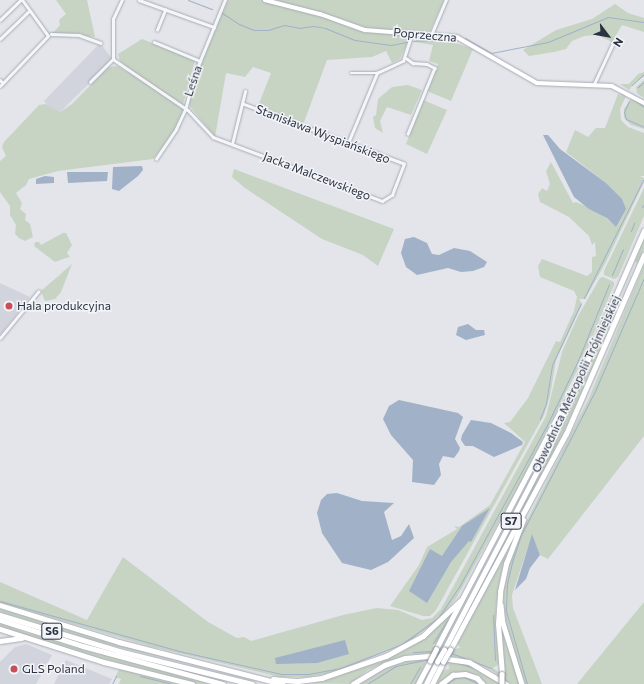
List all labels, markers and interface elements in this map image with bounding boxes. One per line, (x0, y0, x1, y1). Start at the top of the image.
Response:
north arrow (588, 16, 628, 56)
street label: Poprzeczna (393, 25, 457, 45)
text: N (611, 36, 626, 50)
street label: Leśna (181, 64, 205, 98)
street label: Stanisława Wyspiańskiego (254, 102, 392, 166)
street label: Jacka Malczewskiego (261, 149, 373, 203)
street label: Obwodnica Metropolii Trójmiejskiej (529, 293, 623, 475)
place label: Hala produkcyjna (17, 299, 111, 313)
marker: Hala produkcyjna (4, 301, 14, 311)
road number: S7 (500, 512, 522, 530)
road number: S6 (41, 622, 63, 640)
place label: GLS Poland (22, 662, 85, 676)
marker: GLS Poland (9, 664, 19, 674)

